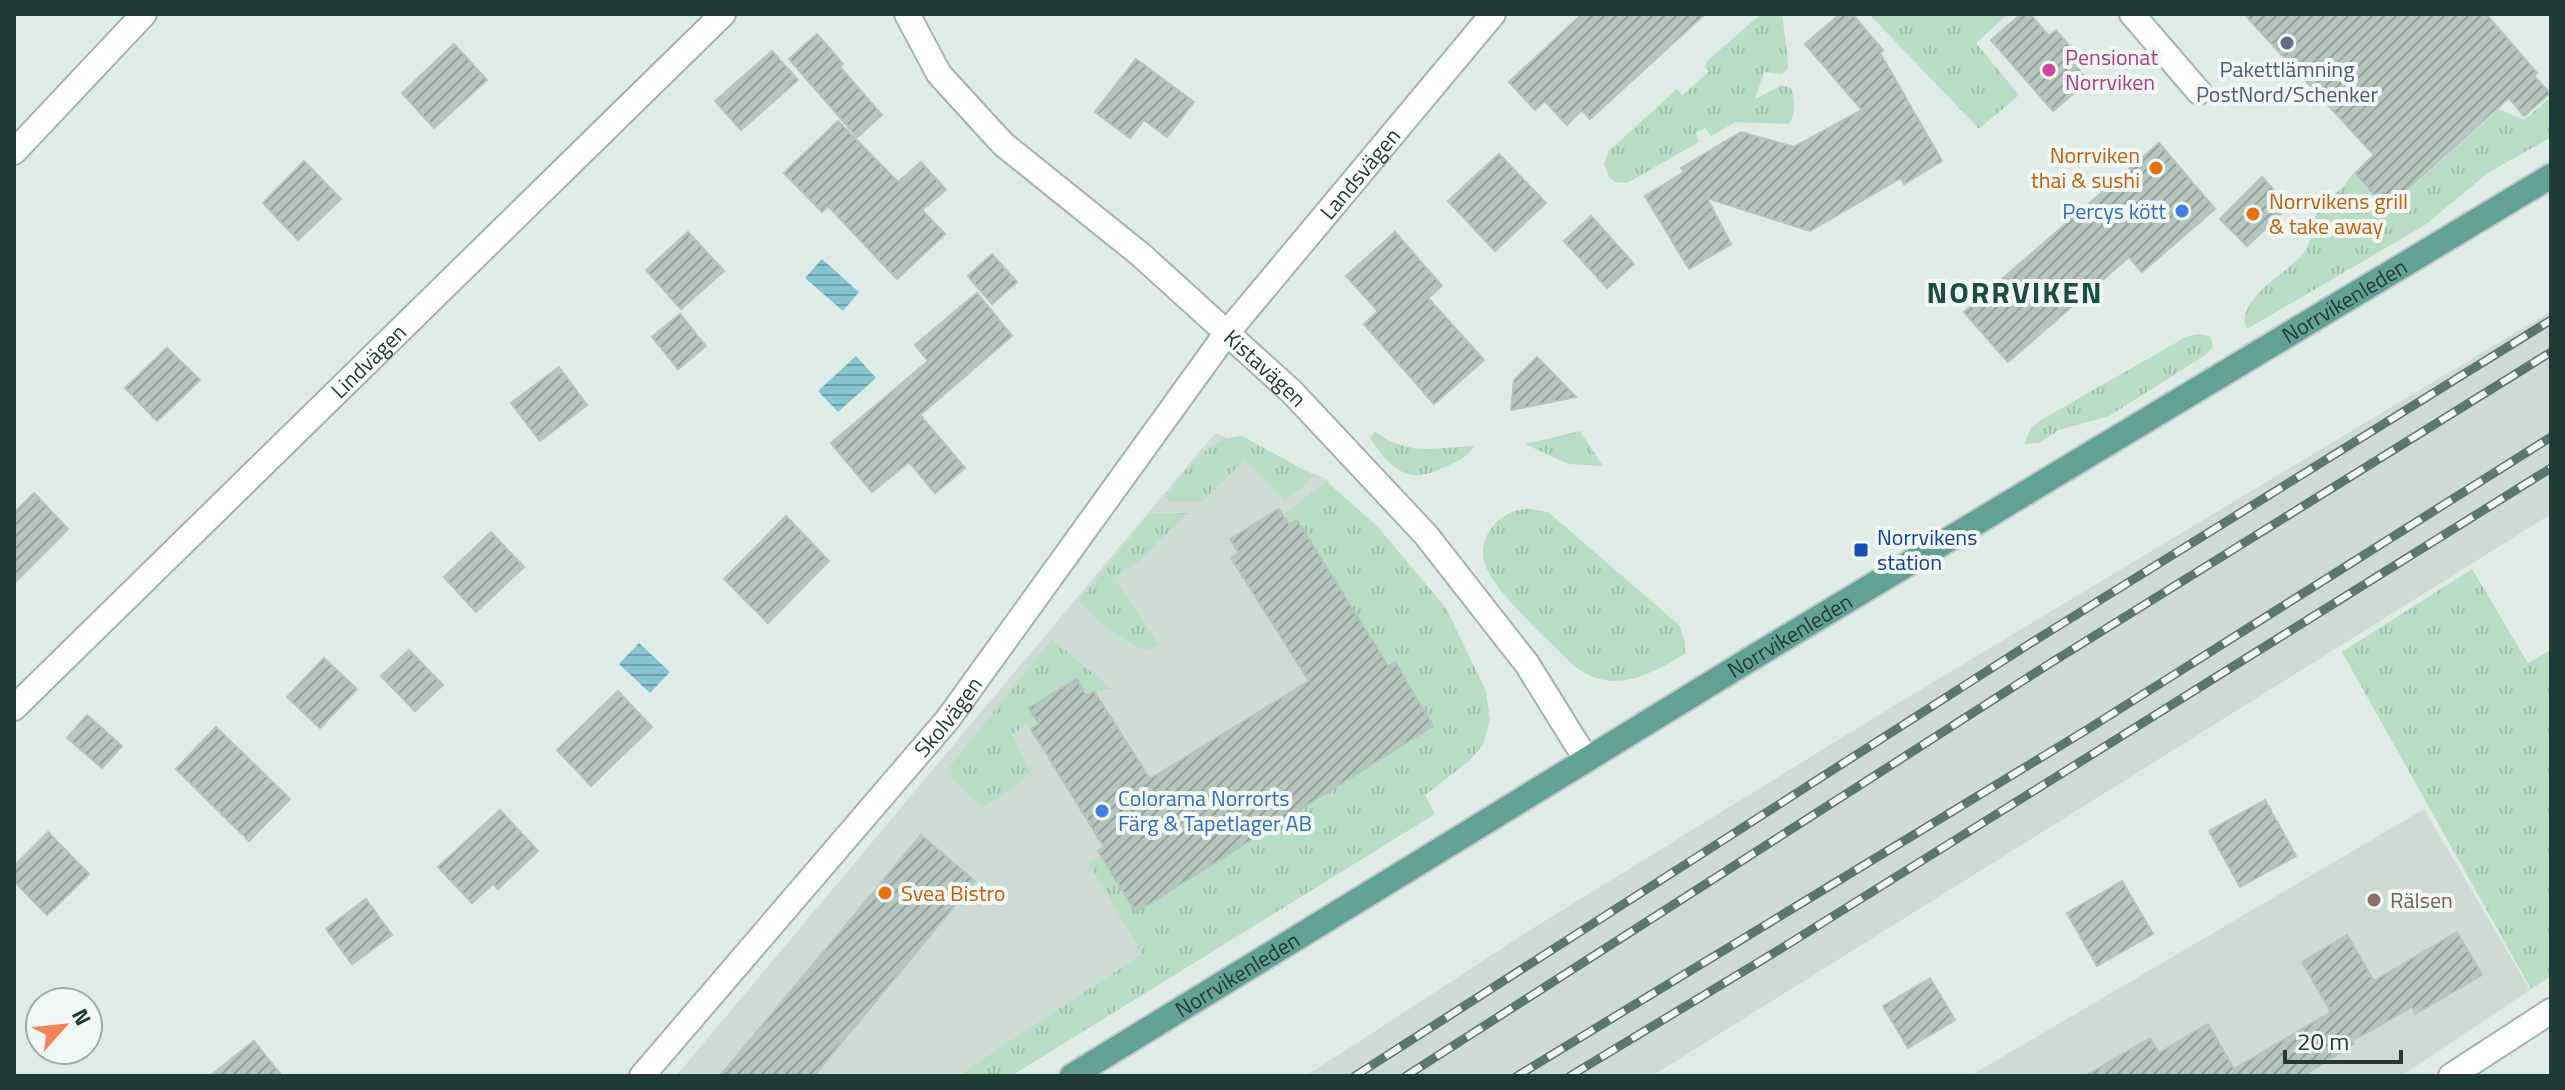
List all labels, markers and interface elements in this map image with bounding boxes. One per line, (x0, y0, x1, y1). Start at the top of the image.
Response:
marker: Pakettlämning PostNord/Schenker (2278, 34, 2296, 52)
place label: Pensionat Norrviken (2065, 40, 2158, 99)
place label: Pakettlämning PostNord/Schenker (2196, 52, 2378, 111)
marker: Pensionat Norrviken (2040, 61, 2058, 79)
street label: Landsvägen (1311, 120, 1408, 227)
place label: Norrviken thai & sushi (2031, 138, 2140, 197)
marker: Norrviken thai & sushi (2147, 159, 2165, 177)
place label: Norrvikens grill & take away (2269, 184, 2408, 243)
place label: Percys kött (2062, 194, 2166, 228)
marker: Percys kött (2173, 202, 2191, 220)
marker: Norrvikens grill & take away (2244, 205, 2262, 223)
street label: Norrvikenleden (2275, 250, 2414, 352)
district label: NORRVIKEN (1926, 269, 2104, 315)
street label: Lindvägen (323, 316, 414, 406)
street label: Kistavägen (1216, 321, 1315, 415)
place label: Norrvikens station (1877, 520, 1977, 579)
marker: Norrvikens station (1852, 541, 1870, 559)
street label: Norrvikenleden (1720, 584, 1859, 687)
street label: Skolvägen (905, 669, 991, 765)
place label: Colorama Norrorts Färg & Tapetlager AB (1118, 781, 1312, 840)
marker: Colorama Norrorts Färg & Tapetlager AB (1093, 802, 1111, 820)
place label: Svea Bistro (901, 876, 1005, 910)
place label: Rälsen (2390, 883, 2453, 917)
marker: Svea Bistro (876, 884, 894, 902)
marker: Rälsen (2365, 891, 2383, 909)
street label: Norrvikenleden (1168, 923, 1306, 1026)
north arrow (24, 986, 104, 1066)
text: N (63, 1002, 100, 1031)
scale bar (2285, 1014, 2401, 1064)
text: 20 m (2297, 1023, 2349, 1059)

